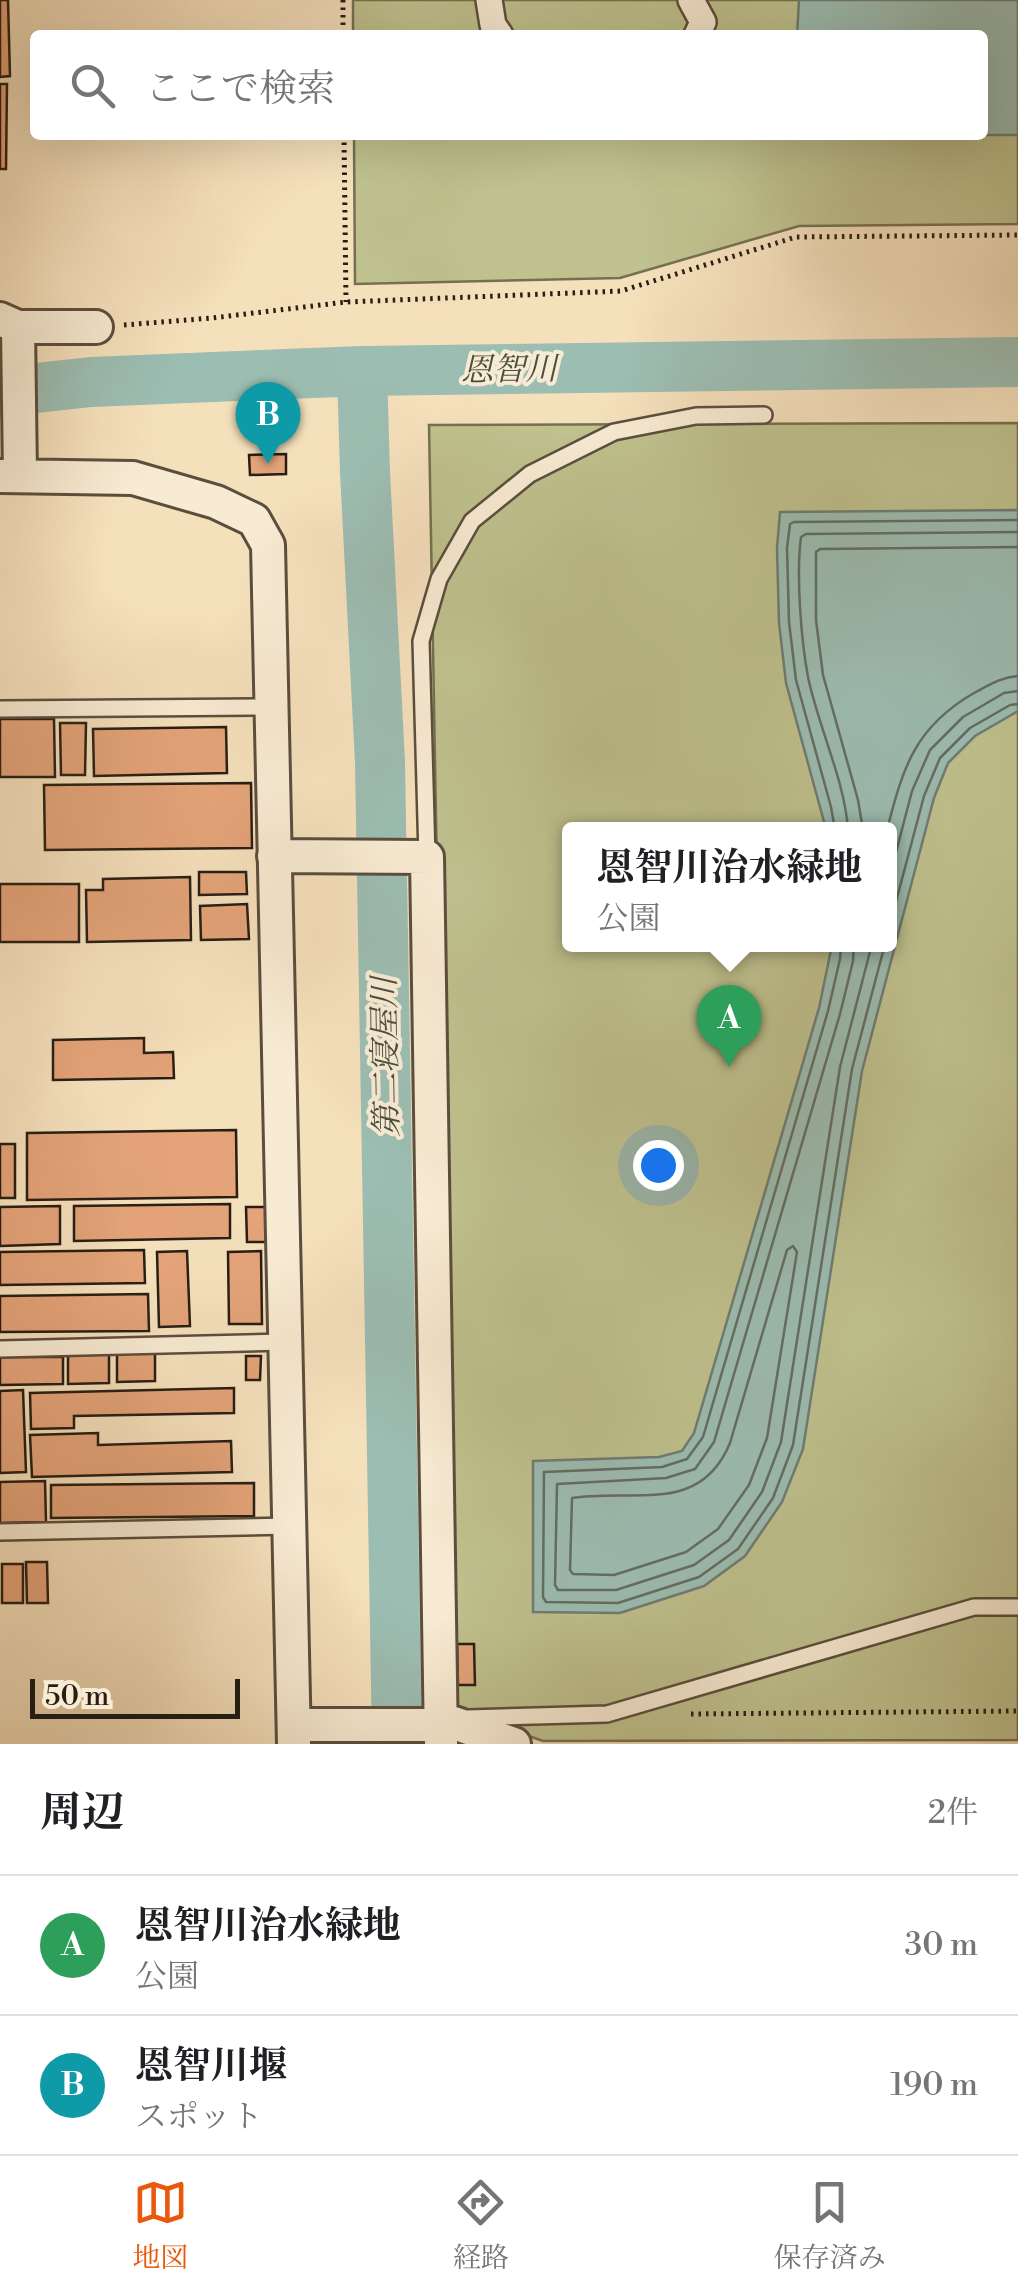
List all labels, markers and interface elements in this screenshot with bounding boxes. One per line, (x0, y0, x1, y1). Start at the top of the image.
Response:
search box (30, 30, 988, 140)
icon: search (65, 58, 120, 113)
text: ここで検索 (145, 66, 335, 113)
water label: 恩智川 (461, 349, 560, 391)
pin: B (236, 382, 300, 464)
popup (562, 822, 897, 952)
text: 恩智川治水緑地 (596, 845, 863, 892)
text: 公園 (596, 899, 661, 939)
water label: 第二寝屋川 (365, 974, 407, 1137)
pin: A (696, 984, 762, 1067)
your location (633, 1140, 684, 1191)
scale bar (30, 1674, 240, 1718)
text: 50 m (45, 1679, 109, 1714)
text: 周辺 (40, 1787, 124, 1840)
text: 2件 (928, 1793, 978, 1833)
text: 恩智川治水緑地 (135, 1903, 401, 1950)
text: A (61, 1925, 84, 1965)
text: 30 m (904, 1925, 978, 1965)
text: 公園 (135, 1957, 199, 1997)
text: 恩智川堰 (135, 2043, 287, 2090)
text: B (60, 2065, 85, 2105)
text: 190 m (890, 2065, 978, 2105)
text: スポット (135, 2097, 263, 2137)
tab: 地図 (132, 2175, 188, 2276)
tab: 経路 (453, 2175, 509, 2276)
tab: 保存済み (774, 2175, 886, 2276)

